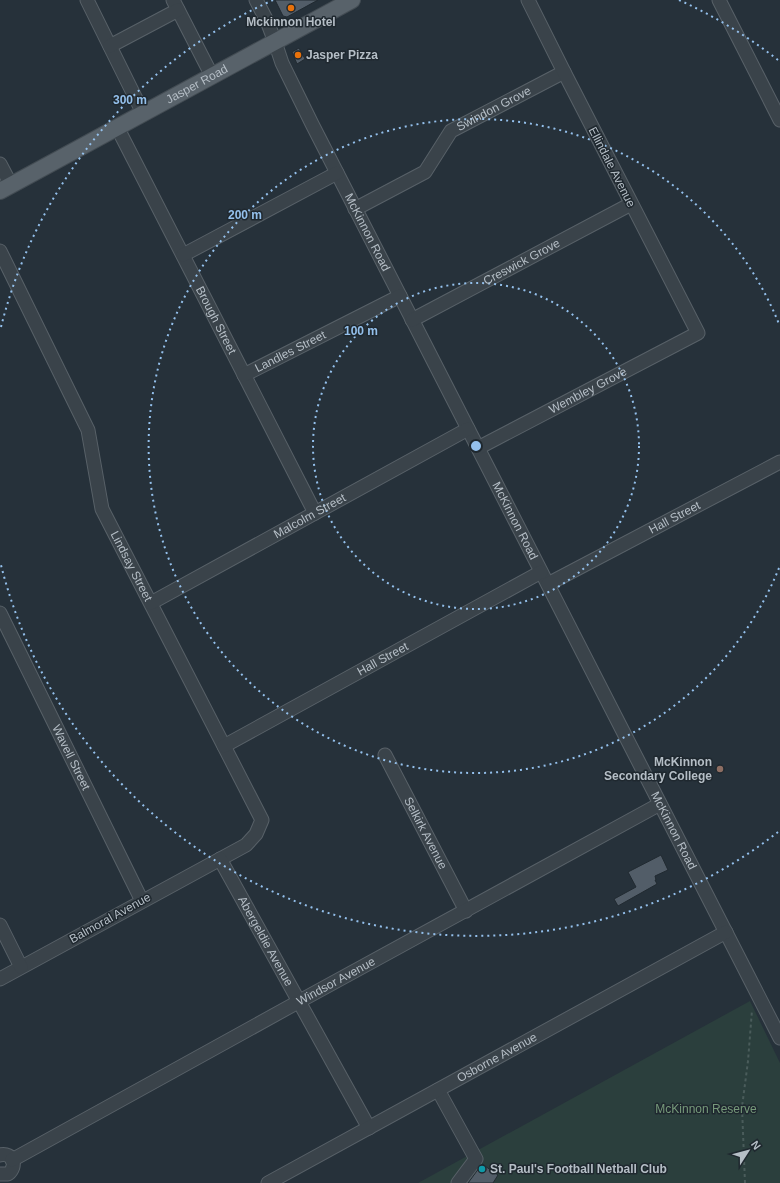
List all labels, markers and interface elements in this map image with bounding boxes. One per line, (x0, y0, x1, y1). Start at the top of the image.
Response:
marker: Mckinnon Hotel (286, 3, 296, 13)
place label: Mckinnon Hotel (246, 15, 336, 29)
place label: Jasper Pizza (306, 48, 378, 62)
marker: Jasper Pizza (293, 50, 303, 60)
street label: Jasper Road (164, 62, 230, 107)
street label: Swindon Grove (454, 83, 534, 134)
text: 300 m (113, 93, 147, 107)
street label: Ellindale Avenue (586, 124, 638, 210)
street label: McKinnon Road (342, 191, 393, 274)
text: 200 m (228, 208, 262, 222)
street label: Creswick Grove (481, 236, 563, 288)
street label: Brough Street (193, 284, 239, 357)
text: 100 m (344, 324, 378, 338)
street label: Landles Street (253, 327, 329, 375)
street label: Wembley Grove (547, 364, 629, 417)
centre of rings (469, 439, 483, 453)
street label: McKinnon Road (489, 479, 541, 562)
street label: Malcolm Street (271, 490, 349, 541)
street label: Hall Street (646, 498, 703, 537)
street label: Lindsay Street (108, 529, 156, 604)
street label: Hall Street (355, 639, 411, 679)
street label: Wavell Street (49, 722, 93, 793)
place label: McKinnon Secondary College (604, 755, 712, 783)
marker: McKinnon Secondary College (715, 764, 725, 774)
street label: McKinnon Road (648, 789, 699, 872)
street label: Selkirk Avenue (401, 795, 450, 872)
street label: Balmoral Avenue (67, 890, 153, 946)
street label: Abergeldie Avenue (235, 894, 296, 989)
street label: Windsor Avenue (294, 954, 378, 1008)
street label: Osborne Avenue (454, 1030, 540, 1085)
park label: McKinnon Reserve (655, 1102, 757, 1116)
north arrow (728, 1131, 768, 1171)
text: N (749, 1138, 763, 1152)
place label: St. Paul's Football Netball Club (490, 1162, 667, 1176)
marker: St. Paul's Football Netball Club (477, 1164, 487, 1174)

